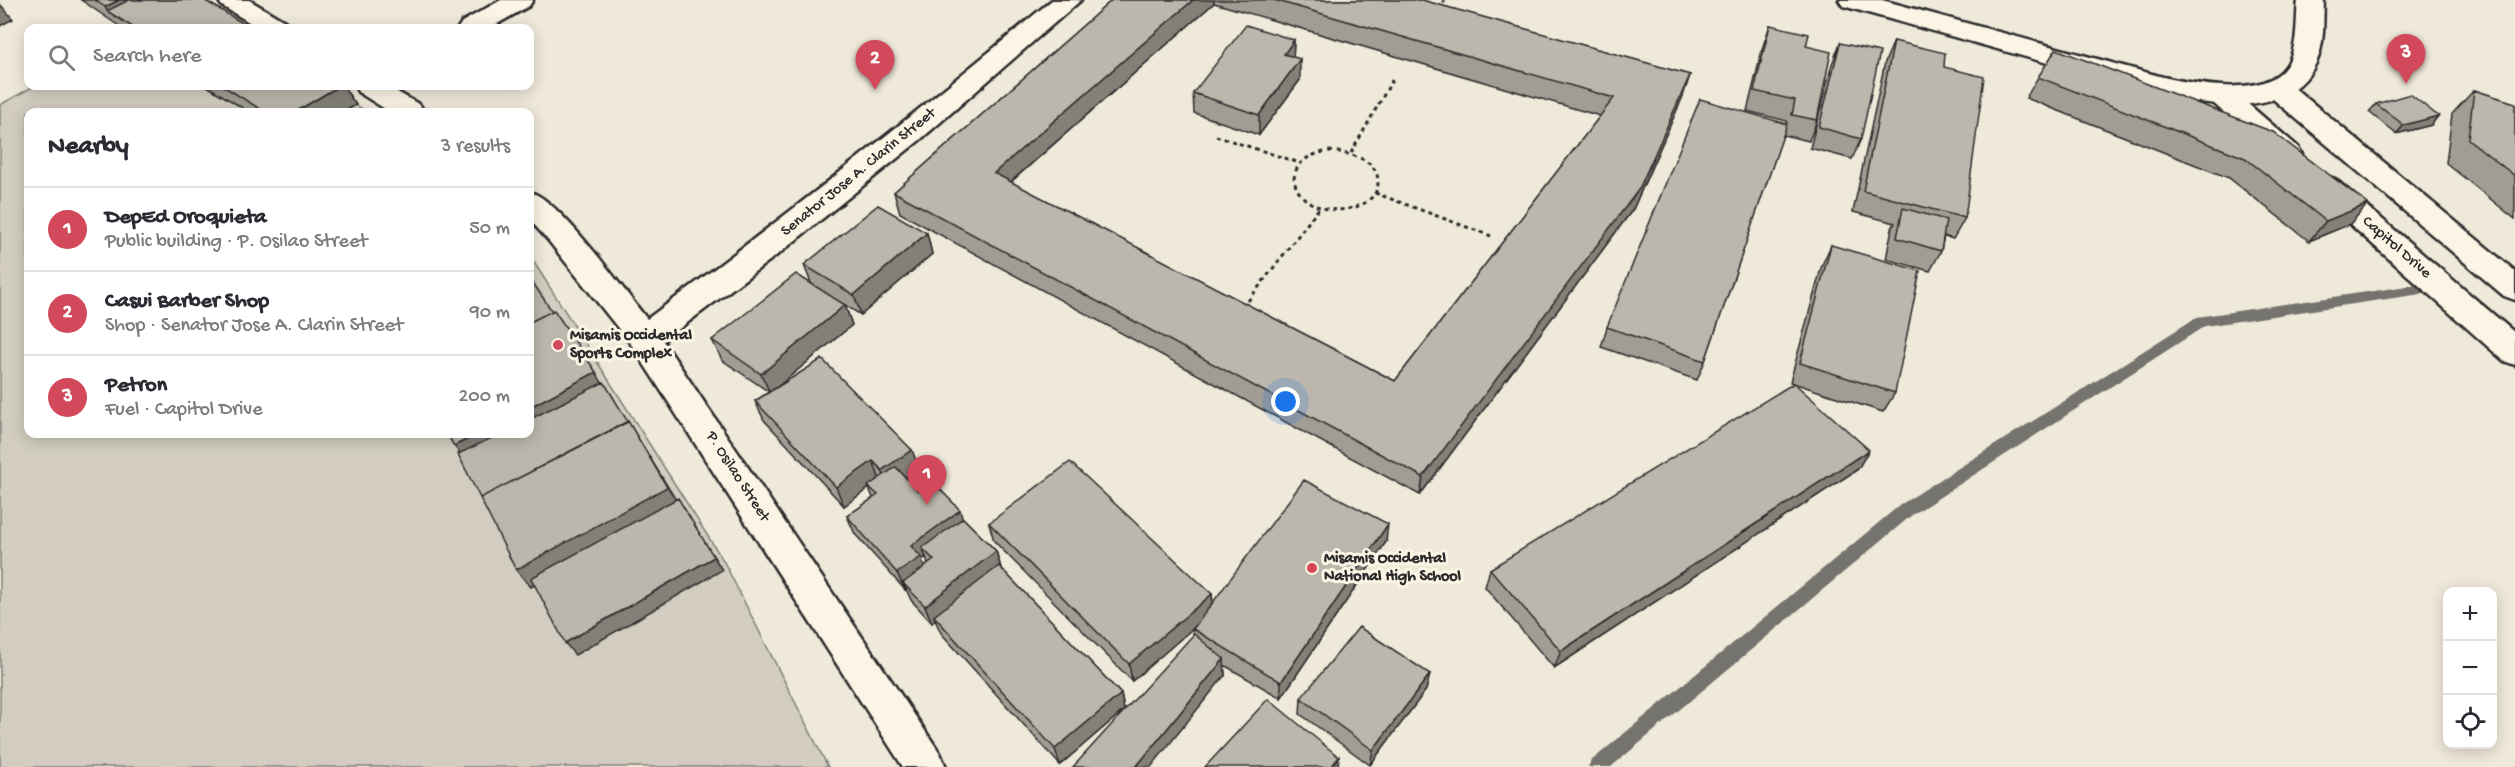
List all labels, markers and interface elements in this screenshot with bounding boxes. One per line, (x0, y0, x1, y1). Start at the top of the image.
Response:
search box (24, 24, 534, 90)
pin: 3 (2386, 34, 2426, 84)
pin: 2 (856, 40, 894, 90)
icon: search (45, 41, 78, 74)
text: Search here (93, 44, 201, 70)
street label: Senator Jose A. Clarin Street (778, 104, 941, 241)
text: Nearby (48, 132, 129, 163)
text: 3 results (441, 136, 510, 159)
text: DepEd Oroquieta (105, 205, 267, 231)
street label: Capitol Drive (2357, 213, 2435, 284)
text: 1 (63, 218, 72, 241)
text: 50 m (469, 218, 510, 241)
text: Public building · P. Osilao Street (105, 231, 367, 254)
text: Casui Barber Shop (105, 289, 269, 315)
text: 2 (63, 302, 72, 325)
text: 90 m (470, 302, 510, 325)
text: Shop · Senator Jose A. Clarin Street (105, 315, 403, 338)
place label: Misamis Occidental Sports Complex (570, 327, 692, 364)
marker: Misamis Occidental Sports Complex (551, 338, 565, 352)
text: Petron (105, 373, 167, 399)
text: 3 (62, 386, 73, 409)
text: 200 m (459, 386, 510, 409)
your location (1271, 387, 1300, 416)
text: Fuel · Capitol Drive (105, 399, 263, 422)
street label: P. Osilao Street (700, 427, 774, 527)
pin: 1 (908, 456, 946, 505)
place label: Misamis Occidental National High School (1324, 550, 1462, 587)
marker: Misamis Occidental National High School (1305, 561, 1319, 575)
map controls (2443, 587, 2497, 749)
button: + (2443, 587, 2497, 641)
button: − (2443, 641, 2497, 695)
button: locate (2443, 695, 2497, 749)

